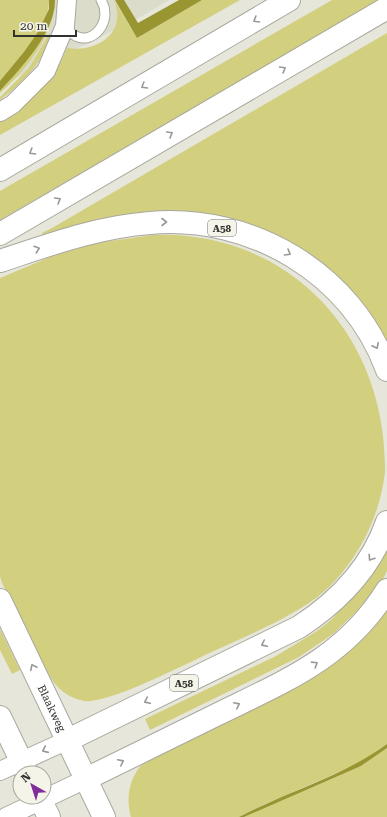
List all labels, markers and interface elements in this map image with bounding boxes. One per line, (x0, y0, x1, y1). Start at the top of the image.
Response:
scale bar (14, 12, 76, 38)
one-way arrow (253, 15, 260, 22)
text: 20 m (20, 19, 47, 33)
one-way arrow (278, 66, 286, 73)
one-way arrow (141, 81, 148, 88)
one-way arrow (166, 132, 173, 139)
one-way arrow (29, 147, 36, 154)
one-way arrow (54, 197, 61, 204)
one-way arrow (161, 218, 167, 226)
road number: A58 (208, 220, 236, 236)
one-way arrow (33, 245, 40, 253)
one-way arrow (284, 249, 291, 256)
one-way arrow (372, 342, 379, 349)
one-way arrow (369, 553, 376, 560)
one-way arrow (261, 639, 269, 647)
one-way arrow (311, 661, 318, 669)
one-way arrow (30, 664, 38, 671)
road number: A58 (170, 675, 198, 691)
street label: Blaakweg (35, 683, 69, 735)
one-way arrow (144, 696, 152, 704)
one-way arrow (233, 702, 241, 710)
one-way arrow (41, 746, 48, 754)
one-way arrow (116, 759, 124, 767)
north arrow (12, 765, 52, 805)
text: N (19, 770, 34, 785)

